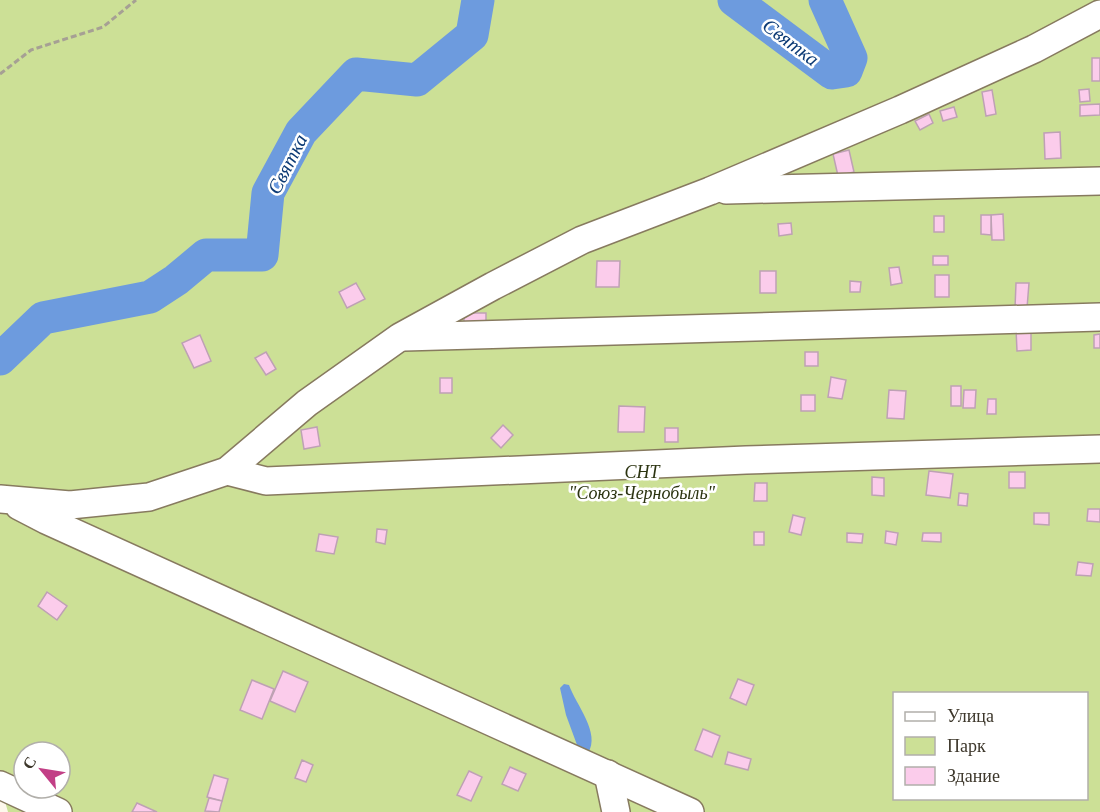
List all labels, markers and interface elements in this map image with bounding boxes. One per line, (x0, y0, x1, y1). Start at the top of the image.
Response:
water label: Святка (759, 14, 823, 70)
water label: Святка (263, 130, 311, 198)
park label: СНТ "Союз-Чернобыль" (569, 462, 716, 503)
legend (893, 692, 1088, 800)
text: Улица (947, 706, 994, 726)
text: Парк (947, 736, 986, 756)
north arrow (12, 740, 72, 800)
text: С (19, 753, 40, 772)
text: Здание (947, 766, 1000, 786)

